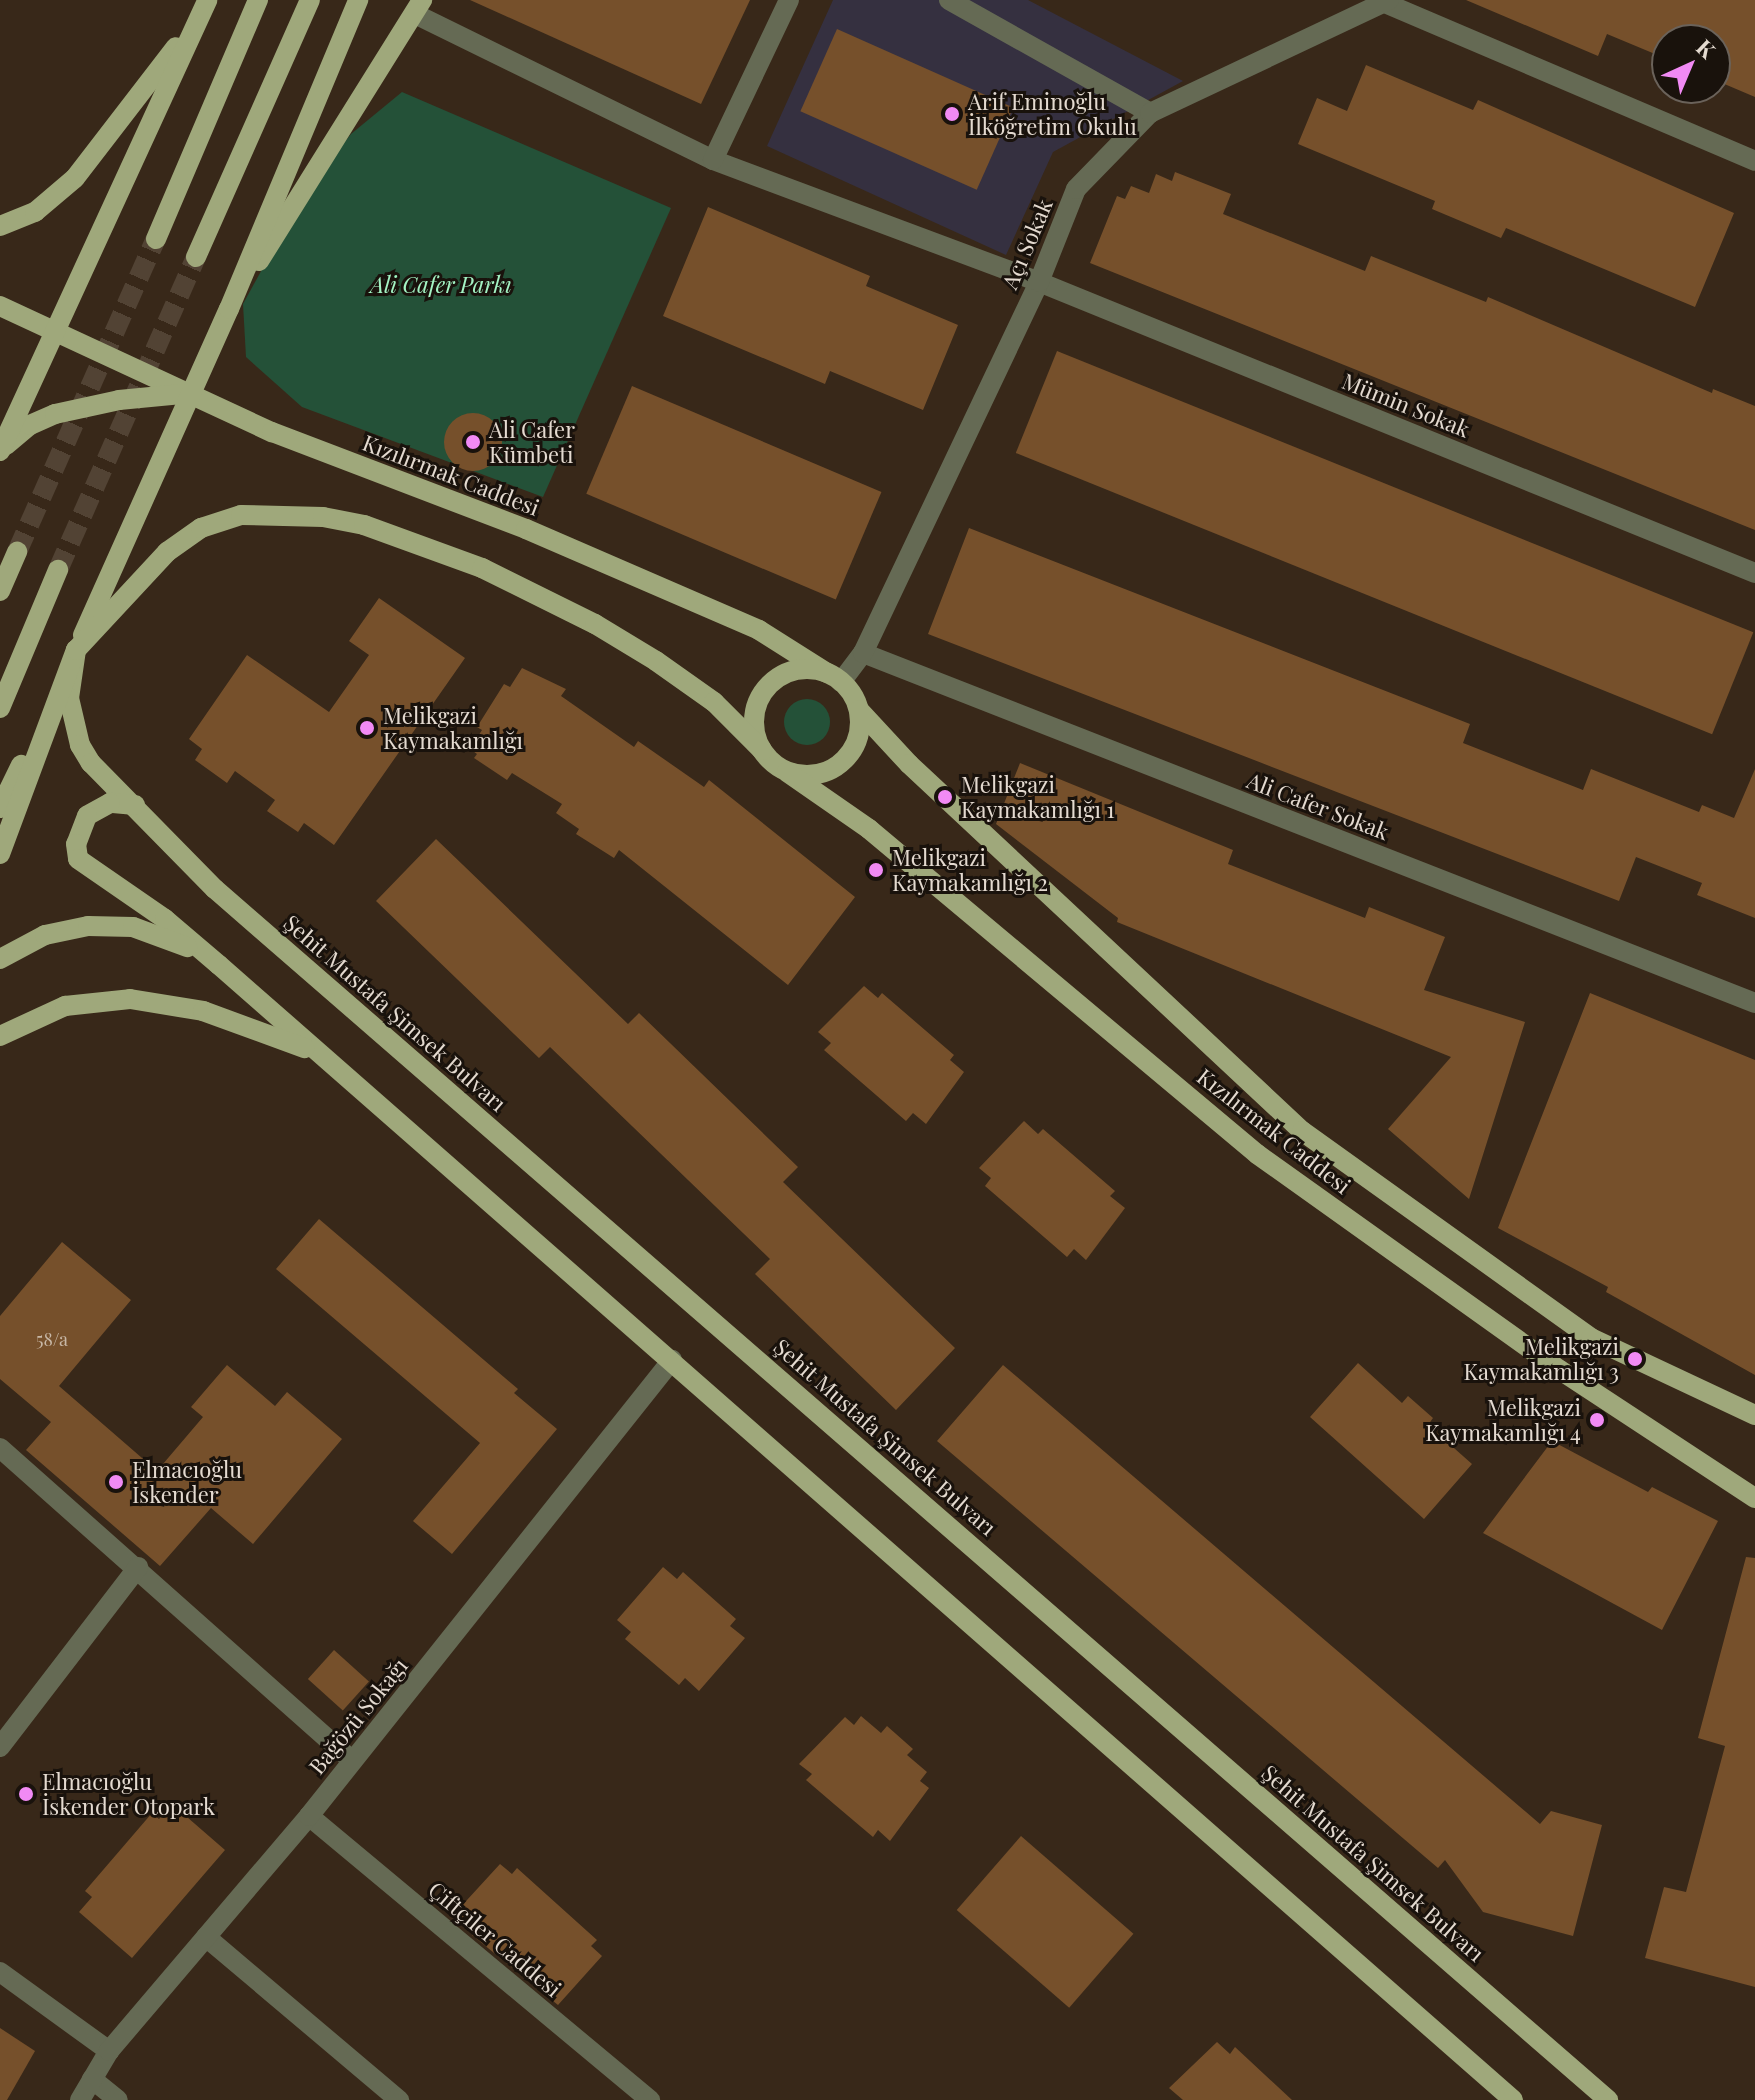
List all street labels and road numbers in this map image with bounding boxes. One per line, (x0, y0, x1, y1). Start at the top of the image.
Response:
street label: Açı Sokak (996, 195, 1058, 293)
street label: Mümin Sokak (1338, 367, 1474, 443)
street label: Kızılırmak Caddesi (359, 429, 543, 521)
street label: Ali Cafer Sokak (1243, 767, 1393, 845)
street label: Şehit Mustafa Şimsek Bulvarı (278, 909, 512, 1117)
street label: Kızılırmak Caddesi (1192, 1063, 1356, 1199)
street label: Şehit Mustafa Şimsek Bulvarı (768, 1333, 1002, 1541)
street label: Bağözü Sokağı (303, 1653, 413, 1779)
street label: Şehit Mustafa Şimsek Bulvarı (1256, 1759, 1490, 1967)
street label: Çiftçiler Caddesi (423, 1876, 567, 2002)

